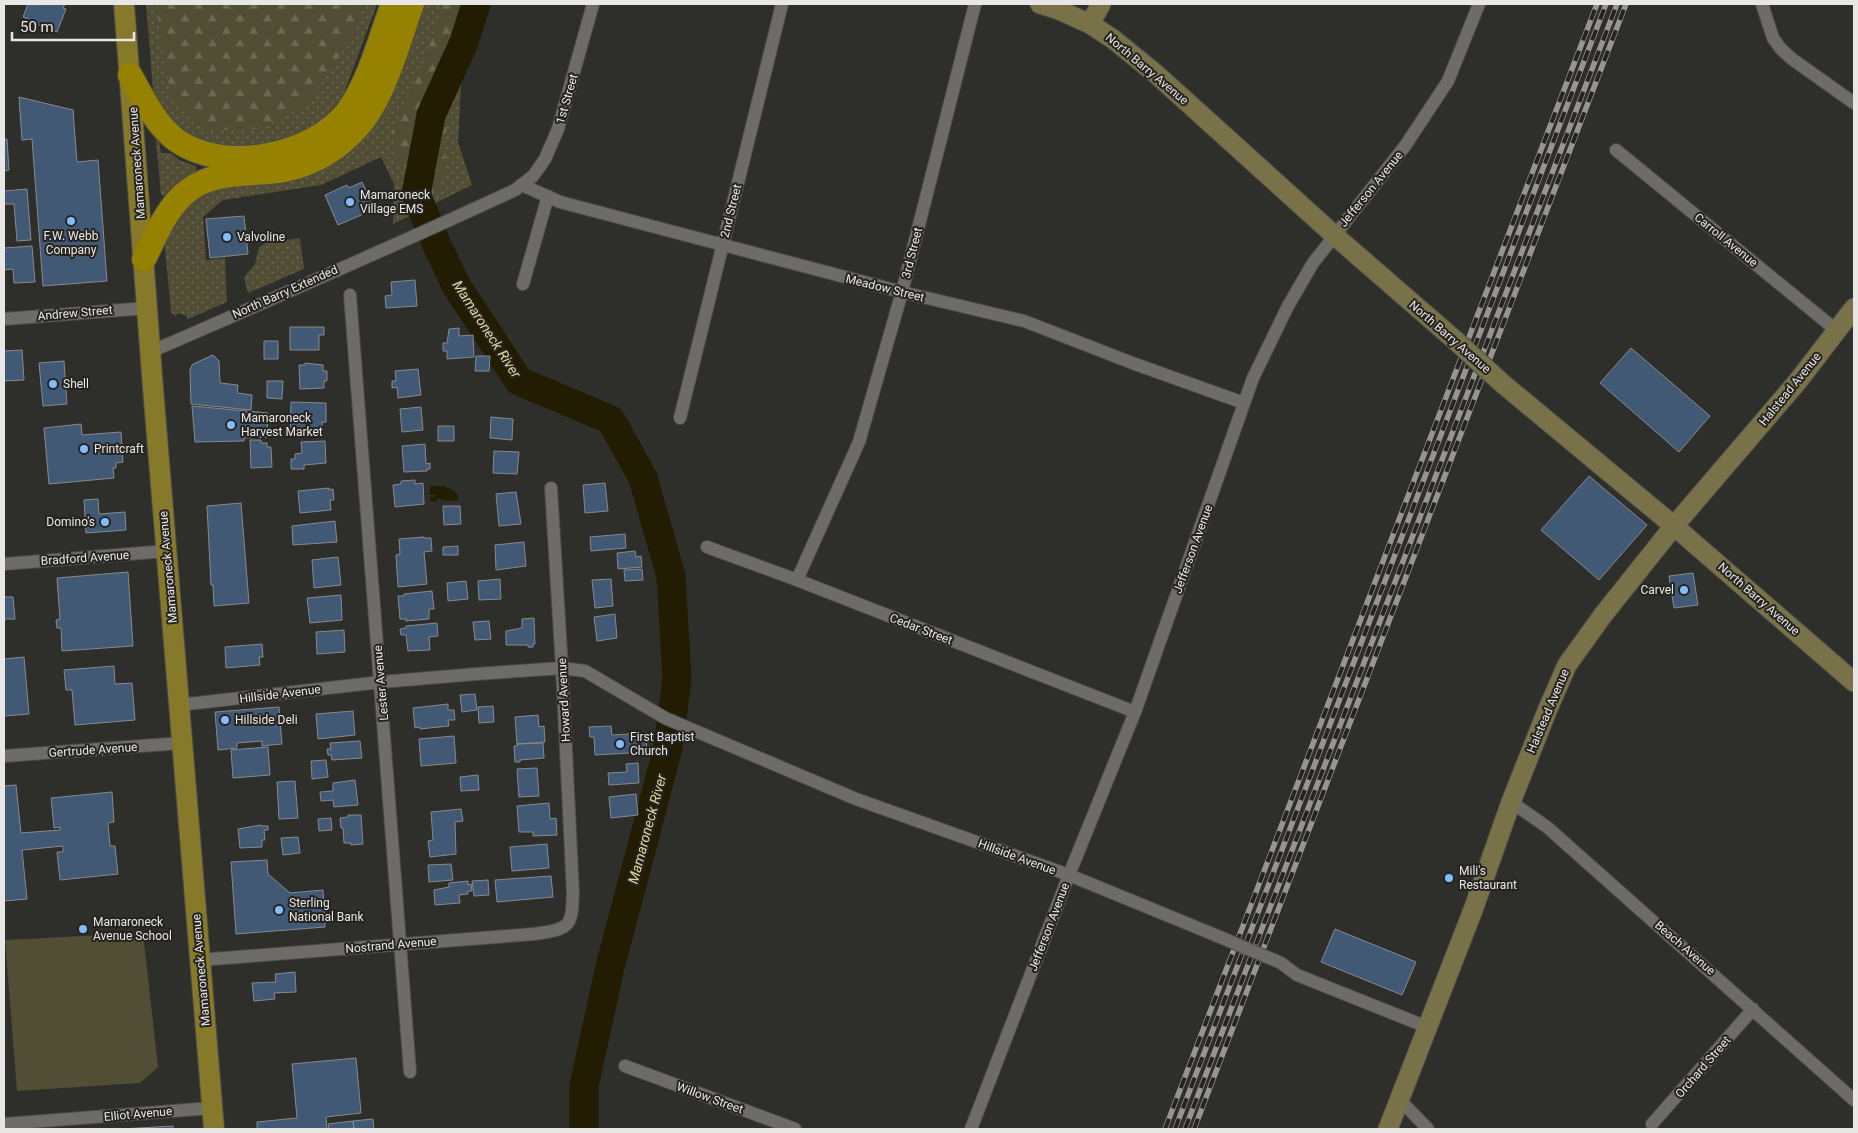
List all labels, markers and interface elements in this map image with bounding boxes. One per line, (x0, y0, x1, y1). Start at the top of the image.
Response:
scale bar (12, 10, 135, 42)
text: 50 m (20, 18, 54, 36)
street label: North Barry Avenue (1103, 30, 1191, 108)
street label: 1st Street (553, 72, 581, 126)
street label: Mamaroneck Avenue (126, 106, 148, 220)
street label: Jefferson Avenue (1336, 148, 1406, 230)
street label: 2nd Street (718, 183, 744, 239)
place label: Mamaroneck Village EMS (360, 188, 431, 216)
marker: Mamaroneck Village EMS (344, 196, 356, 208)
street label: Carroll Avenue (1692, 210, 1760, 270)
marker: F.W. Webb Company (65, 215, 77, 227)
street label: 3rd Street (899, 226, 925, 280)
place label: F.W. Webb Company (44, 229, 99, 257)
place label: Valvoline (237, 230, 285, 244)
marker: Valvoline (221, 231, 233, 243)
street label: North Barry Extended (230, 262, 340, 322)
street label: Meadow Street (844, 271, 926, 305)
water label: Mamaroneck River (450, 277, 525, 381)
street label: North Barry Avenue (1406, 298, 1494, 376)
street label: Andrew Street (37, 303, 113, 323)
street label: Halstead Avenue (1756, 350, 1824, 428)
place label: Shell (63, 377, 89, 391)
marker: Shell (47, 378, 59, 390)
place label: Mamaroneck Harvest Market (241, 411, 323, 439)
marker: Mamaroneck Harvest Market (225, 419, 237, 431)
place label: Printcraft (94, 442, 144, 456)
marker: Printcraft (78, 443, 90, 455)
street label: Jefferson Avenue (1170, 503, 1216, 595)
street label: Mamaroneck Avenue (156, 510, 180, 624)
place label: Domino's (46, 515, 95, 529)
marker: Domino's (99, 516, 111, 528)
street label: Bradford Avenue (40, 548, 130, 568)
street label: North Barry Avenue (1715, 560, 1803, 638)
place label: Carvel (1640, 583, 1674, 597)
marker: Carvel (1678, 584, 1690, 596)
street label: Cedar Street (888, 611, 954, 647)
street label: Lester Avenue (371, 645, 391, 721)
street label: Howard Avenue (555, 658, 573, 742)
street label: Halstead Avenue (1524, 667, 1572, 755)
street label: Hillside Avenue (239, 682, 321, 706)
place label: Hillside Deli (235, 713, 298, 727)
marker: Hillside Deli (219, 714, 231, 726)
place label: First Baptist Church (630, 730, 694, 758)
marker: First Baptist Church (614, 738, 626, 750)
street label: Gertrude Avenue (48, 740, 138, 760)
water label: Mamaroneck River (625, 772, 669, 886)
street label: Hillside Avenue (976, 836, 1058, 878)
place label: Mili's Restaurant (1459, 864, 1517, 892)
marker: Mili's Restaurant (1443, 872, 1455, 884)
street label: Jefferson Avenue (1026, 881, 1072, 973)
place label: Sterling National Bank (289, 896, 364, 924)
marker: Sterling National Bank (273, 904, 285, 916)
street label: Mamaroneck Avenue (189, 913, 213, 1027)
place label: Mamaroneck Avenue School (93, 915, 172, 943)
street label: Beach Avenue (1652, 918, 1718, 978)
marker: Mamaroneck Avenue School (77, 923, 89, 935)
street label: Nostrand Avenue (345, 934, 437, 956)
street label: Orchard Street (1672, 1033, 1734, 1101)
street label: Willow Street (675, 1079, 745, 1117)
street label: Elliot Avenue (103, 1104, 173, 1124)

